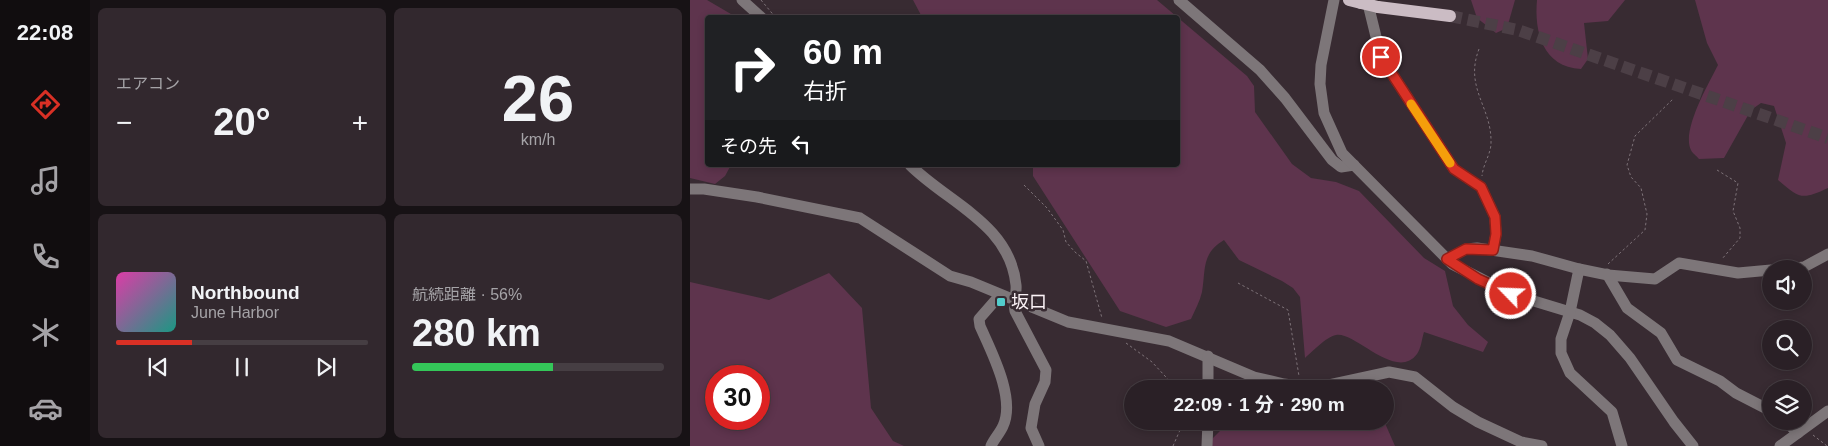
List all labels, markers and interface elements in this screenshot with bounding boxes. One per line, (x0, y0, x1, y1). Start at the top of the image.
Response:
text: 22:08 (17, 20, 73, 45)
text: 60 m (803, 32, 883, 71)
icon: right (720, 35, 785, 100)
pin (1360, 36, 1402, 78)
icon: arrive (1367, 43, 1395, 71)
text: 26 (502, 62, 574, 135)
text: エアコン (116, 75, 180, 92)
text: 右折 (803, 79, 847, 104)
icon: directions (28, 87, 63, 122)
text: 20° (213, 101, 271, 143)
text: − (116, 107, 132, 138)
text: + (352, 107, 368, 138)
icon: left (787, 130, 815, 158)
text: km/h (521, 131, 555, 148)
text: その先 (720, 136, 777, 157)
icon: music (28, 163, 63, 198)
icon: phone (28, 239, 63, 274)
map controls (1762, 260, 1812, 430)
button: sound (1762, 260, 1812, 310)
position arrow (1484, 267, 1536, 319)
text: Northbound (191, 282, 300, 303)
text: 航続距離 · 56% (412, 286, 522, 303)
place label: 坂口 (1011, 292, 1047, 312)
marker: 坂口 (995, 296, 1007, 308)
text: June Harbor (191, 304, 279, 321)
text: 280 km (412, 312, 541, 354)
icon: climate (28, 315, 63, 350)
button: search (1762, 320, 1812, 370)
icon: previous (144, 353, 172, 381)
icon: pause (228, 353, 256, 381)
icon: next (312, 353, 340, 381)
speed limit sign: 30 (705, 365, 770, 430)
button: layers (1762, 380, 1812, 430)
icon: car (28, 391, 63, 426)
text: 22:09 · 1 分 · 290 m (1173, 394, 1345, 415)

